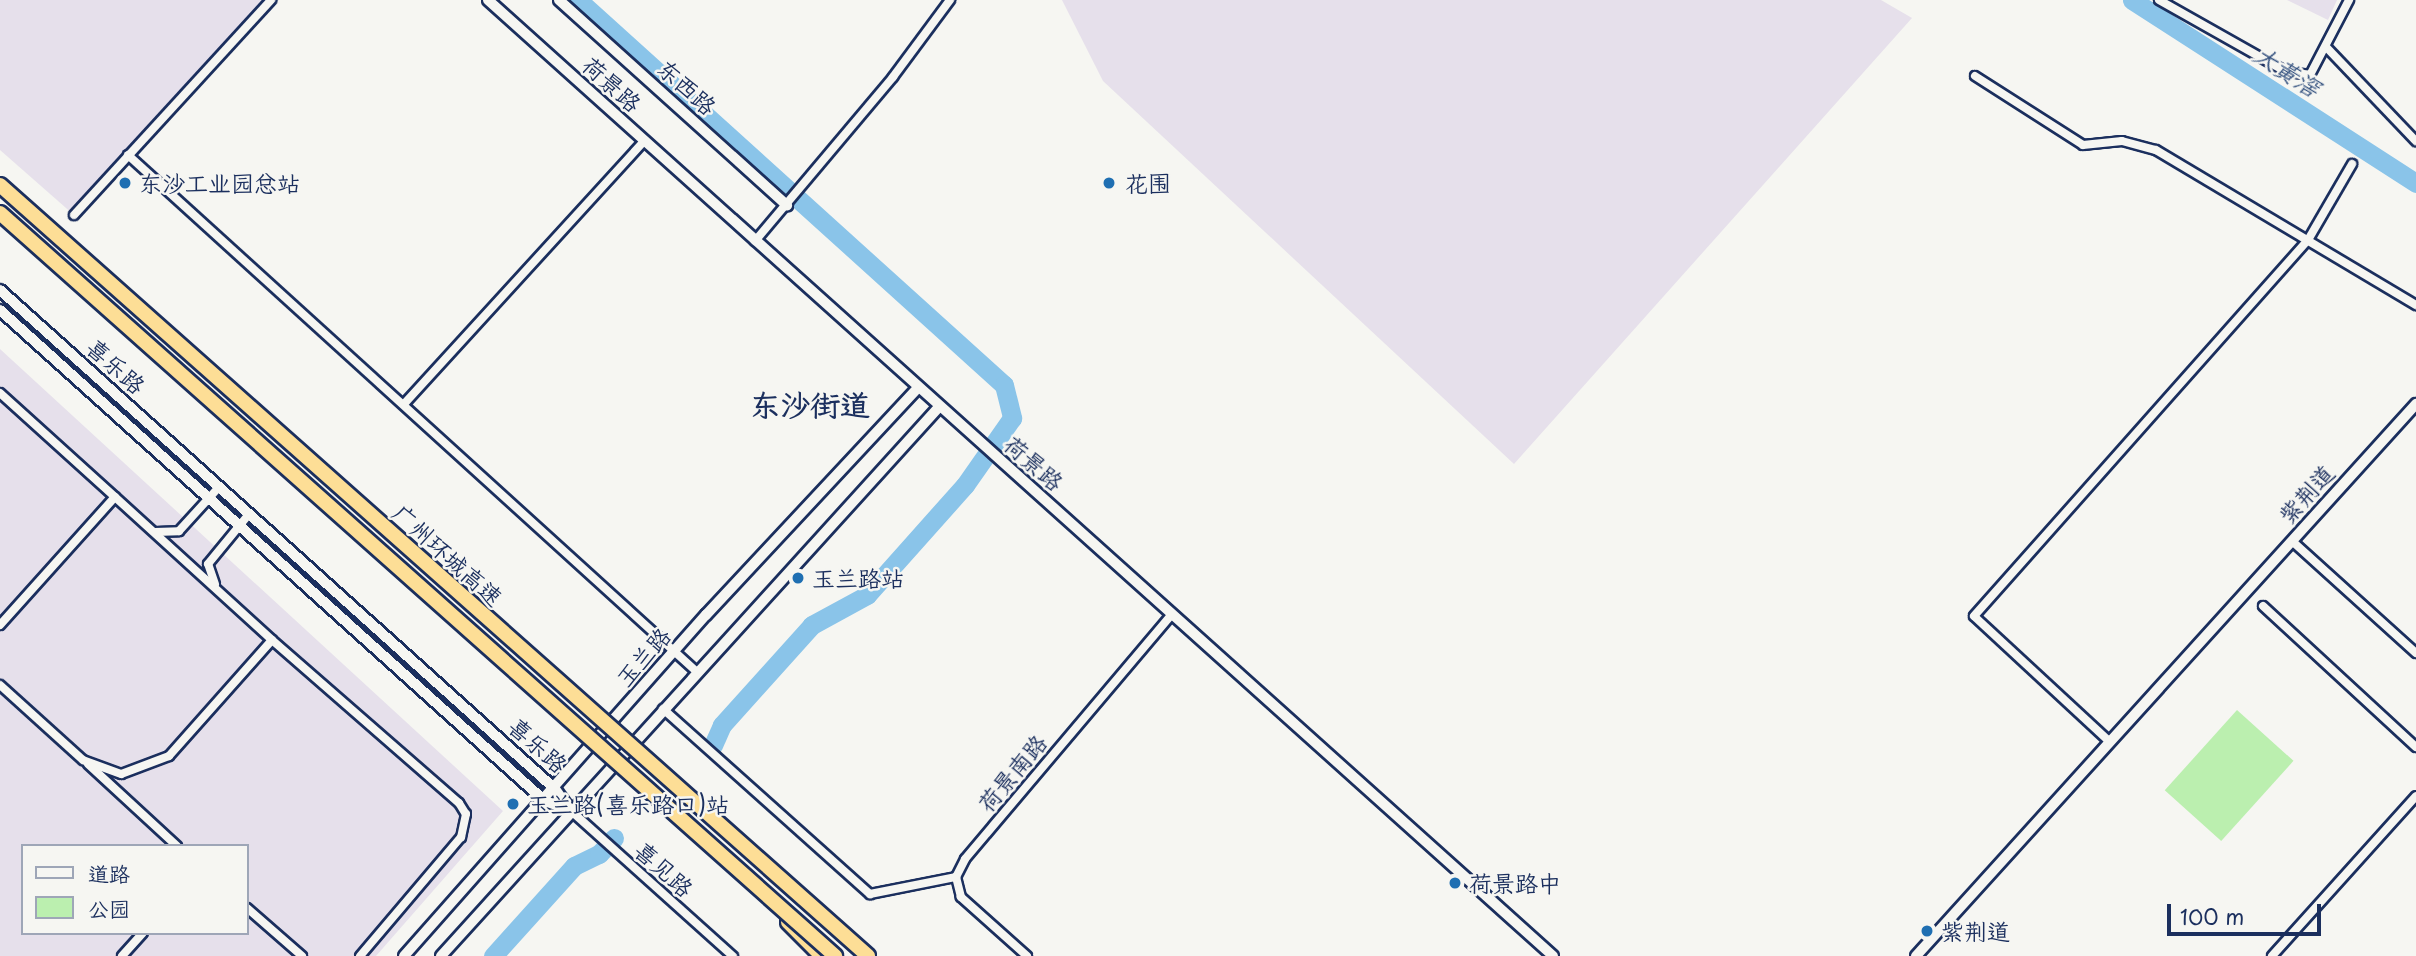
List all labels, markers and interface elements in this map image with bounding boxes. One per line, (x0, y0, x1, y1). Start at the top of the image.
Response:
water label: 大黄滘 (2249, 39, 2325, 103)
street label: 荷景路 (577, 51, 647, 117)
street label: 东西路 (652, 54, 722, 120)
place label: 东沙工业园总站 (139, 169, 300, 197)
place label: 花围 (1125, 169, 1171, 197)
marker: 花围 (1099, 173, 1119, 193)
marker: 东沙工业园总站 (117, 175, 133, 191)
street label: 喜乐路 (81, 333, 151, 399)
district label: 东沙街道 (750, 386, 870, 422)
street label: 荷景路 (999, 430, 1069, 496)
street label: 紫荆道 (2273, 459, 2339, 529)
street label: 广州环城高速 (387, 499, 509, 611)
place label: 玉兰路站 (812, 564, 904, 592)
marker: 玉兰路站 (790, 570, 806, 586)
street label: 玉兰路 (610, 622, 676, 692)
street label: 喜乐路 (503, 712, 573, 778)
street label: 荷景南路 (972, 729, 1052, 817)
place label: 玉兰路(喜乐路口)站 (527, 790, 729, 818)
marker: 玉兰路(喜乐路口)站 (505, 796, 521, 812)
street label: 喜见路 (629, 836, 699, 902)
legend (21, 844, 248, 935)
text: 道路 (88, 857, 130, 889)
place label: 荷景路中 (1469, 869, 1561, 897)
marker: 荷景路中 (1447, 875, 1463, 891)
scale bar (2171, 890, 2325, 934)
text: 公园 (88, 892, 130, 924)
text: 100 m (2180, 900, 2244, 932)
place label: 紫荆道 (1941, 917, 2010, 945)
marker: 紫荆道 (1919, 923, 1935, 939)

